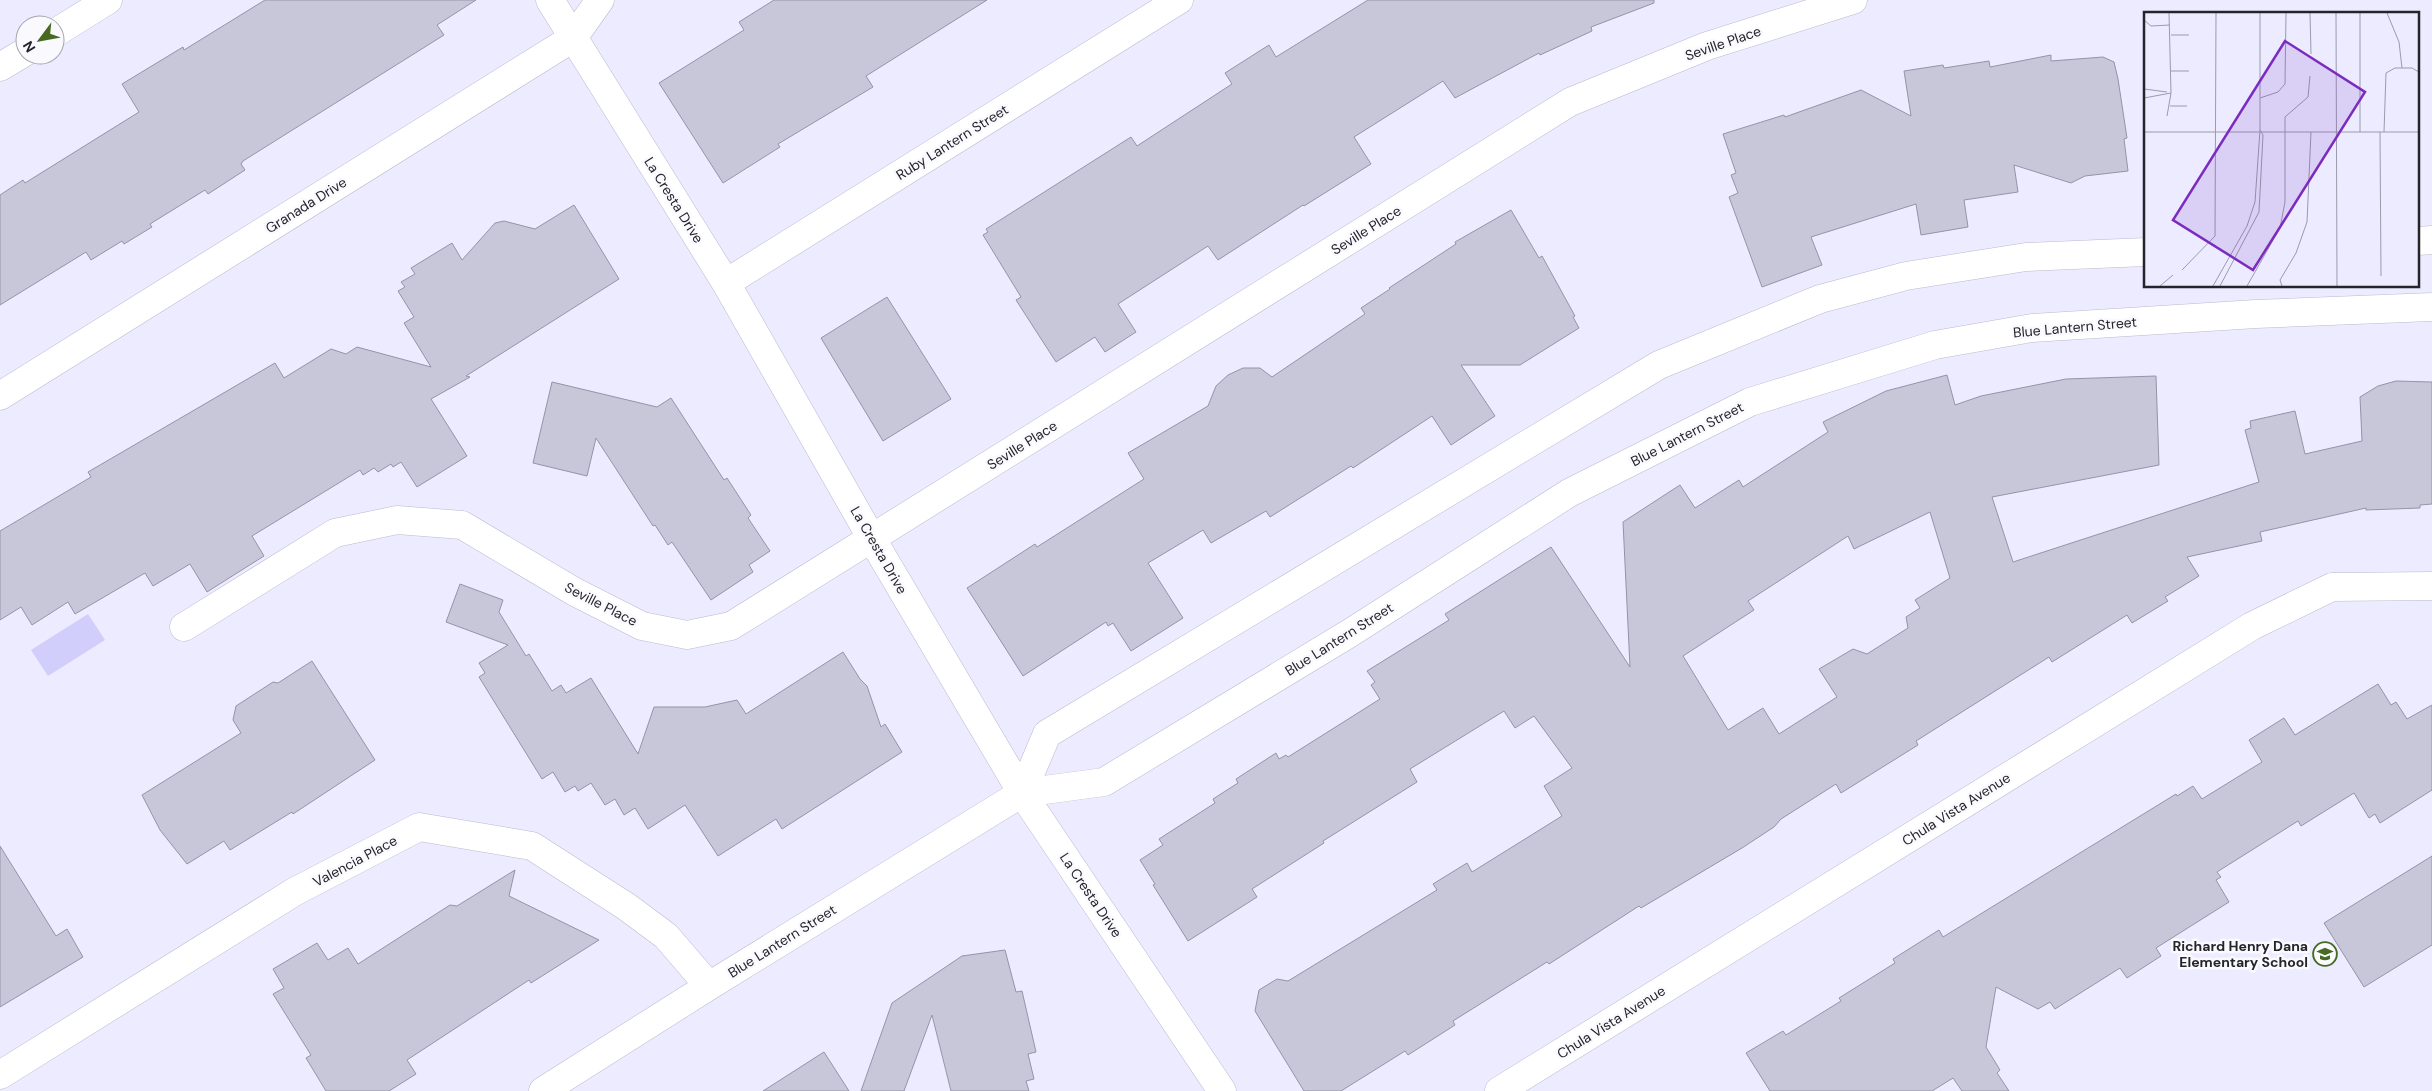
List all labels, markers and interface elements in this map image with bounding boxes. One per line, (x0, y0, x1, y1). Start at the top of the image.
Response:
inset map (2144, 12, 2420, 288)
north arrow (15, 15, 65, 65)
street label: Seville Place (1683, 22, 1763, 64)
text: N (19, 38, 39, 56)
street label: Ruby Lantern Street (893, 100, 1011, 184)
street label: La Cresta Drive (640, 154, 708, 246)
street label: Granada Drive (262, 173, 350, 237)
street label: Seville Place (1328, 201, 1404, 259)
street label: Blue Lantern Street (2012, 313, 2138, 341)
street label: Blue Lantern Street (1628, 398, 1746, 470)
street label: Seville Place (984, 416, 1060, 474)
street label: La Cresta Drive (847, 503, 911, 597)
street label: Seville Place (562, 578, 640, 630)
street label: Blue Lantern Street (1282, 598, 1396, 680)
street label: Chula Vista Avenue (1898, 768, 2014, 850)
street label: Valencia Place (310, 831, 400, 891)
street label: La Cresta Drive (1056, 849, 1126, 941)
street label: Blue Lantern Street (725, 900, 839, 982)
place label: Richard Henry Dana Elementary School (2172, 937, 2308, 971)
school or university icon: Richard Henry Dana Elementary School (2312, 941, 2338, 967)
street label: Chula Vista Avenue (1553, 981, 1669, 1063)

